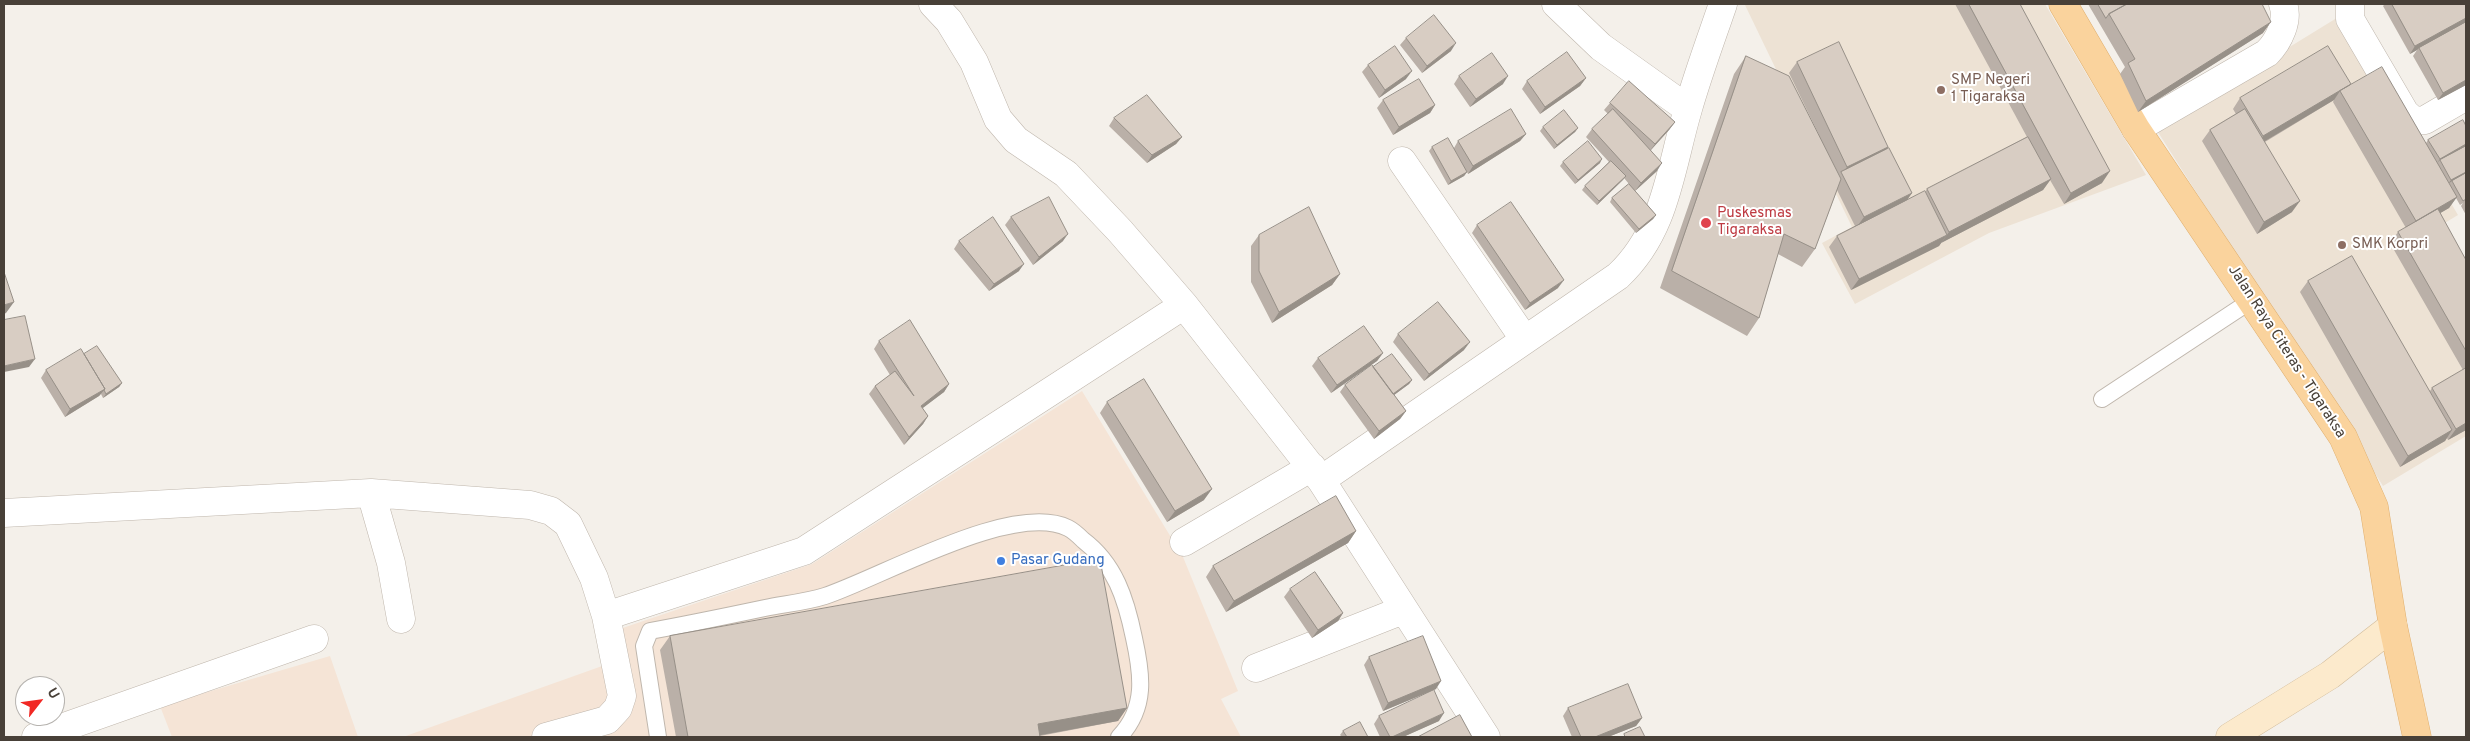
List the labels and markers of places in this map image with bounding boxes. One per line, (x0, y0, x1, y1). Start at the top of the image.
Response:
place label: SMP Negeri 1 Tigaraksa (1951, 72, 2030, 107)
marker: SMP Negeri 1 Tigaraksa (1935, 84, 1947, 96)
place label: Puskesmas Tigaraksa (1717, 205, 1792, 240)
marker: Puskesmas Tigaraksa (1699, 216, 1713, 230)
place label: SMK Korpri (2352, 236, 2428, 254)
marker: SMK Korpri (2336, 239, 2348, 251)
place label: Pasar Gudang (1011, 552, 1105, 570)
marker: Pasar Gudang (995, 555, 1007, 567)

